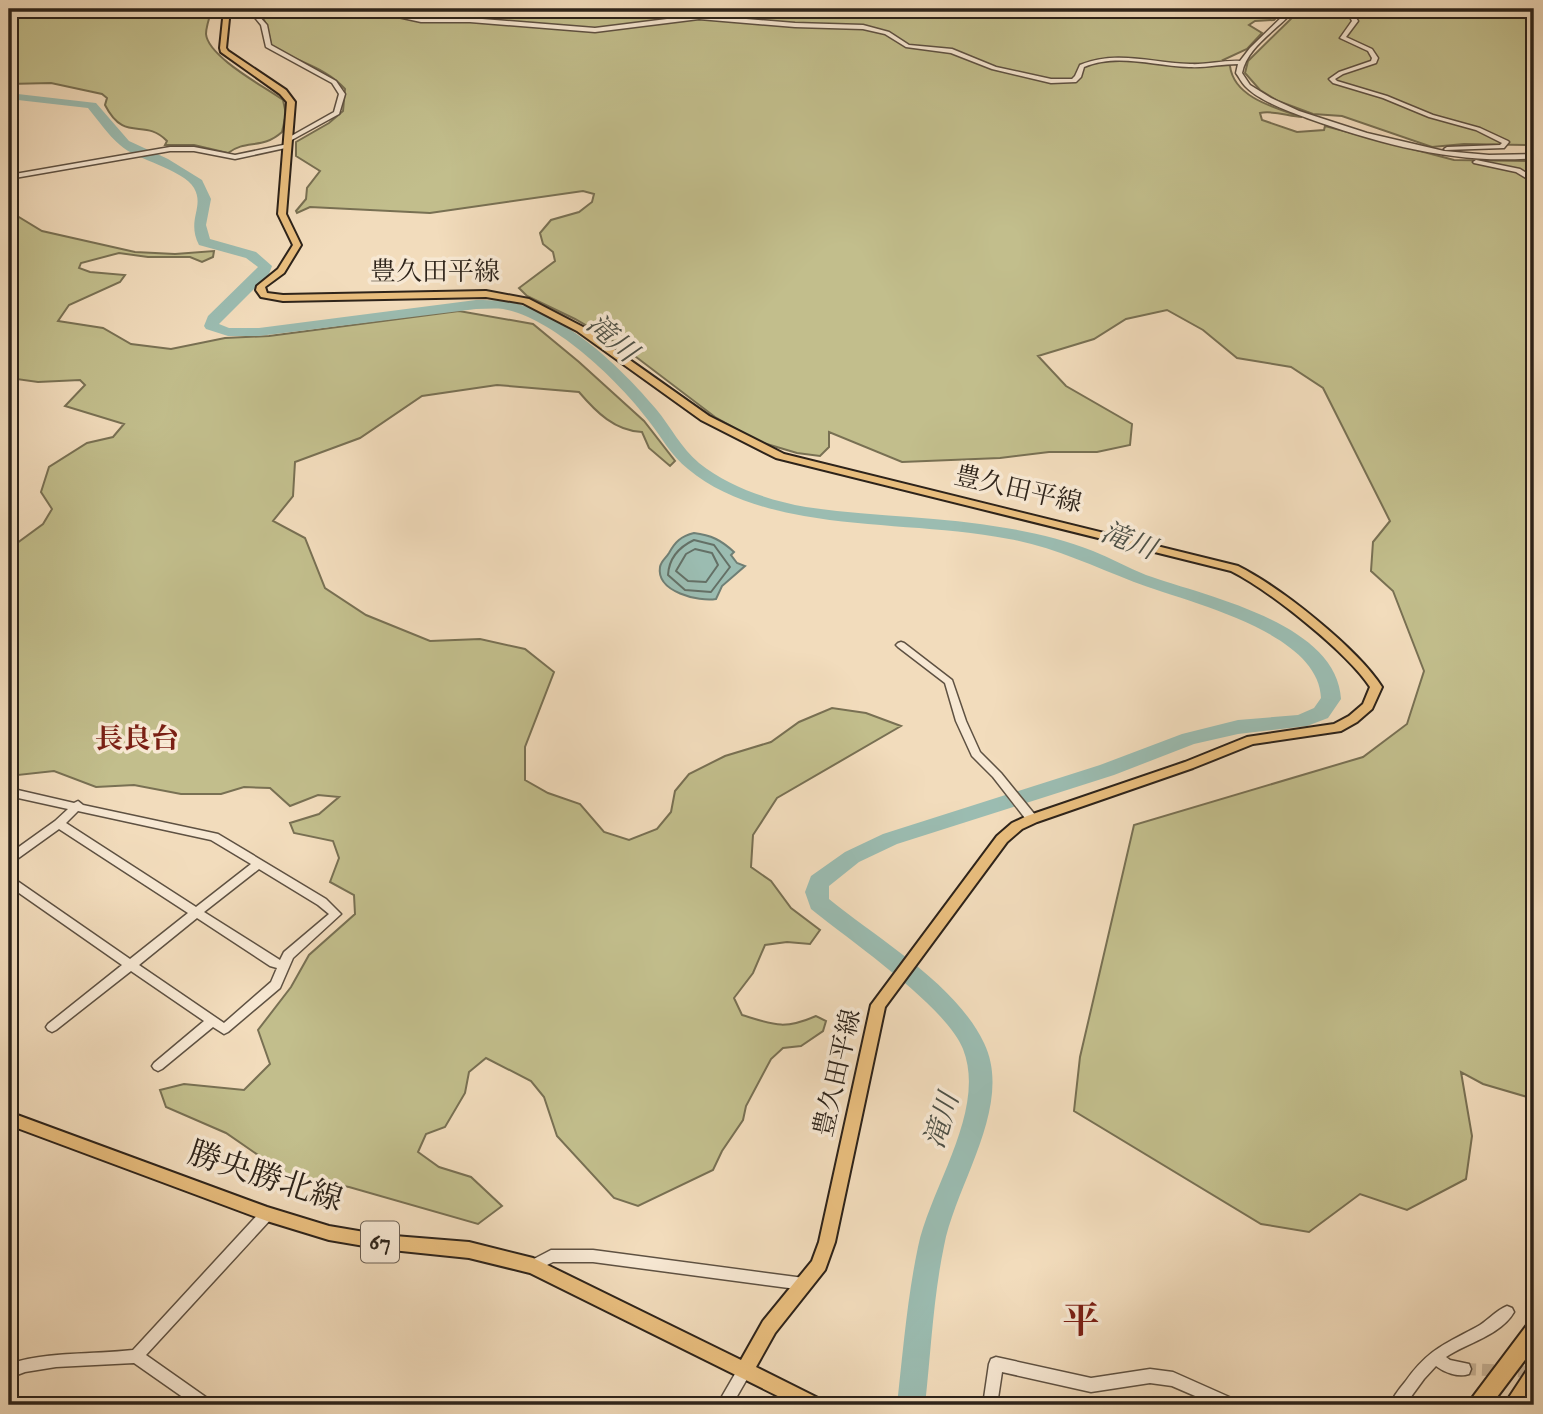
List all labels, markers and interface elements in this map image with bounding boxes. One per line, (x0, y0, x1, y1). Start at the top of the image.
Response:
street label: 豊久田平線 (370, 256, 500, 289)
water label: 滝川 (578, 307, 646, 373)
street label: 豊久田平線 (951, 459, 1085, 521)
water label: 滝川 (1096, 516, 1163, 569)
district label: 長良台 (95, 723, 179, 758)
street label: 豊久田平線 (807, 1006, 869, 1140)
water label: 滝川 (918, 1086, 969, 1153)
street label: 勝央勝北線 (183, 1134, 347, 1222)
road number: 67 (361, 1222, 399, 1262)
district label: 平 (1063, 1300, 1100, 1346)

